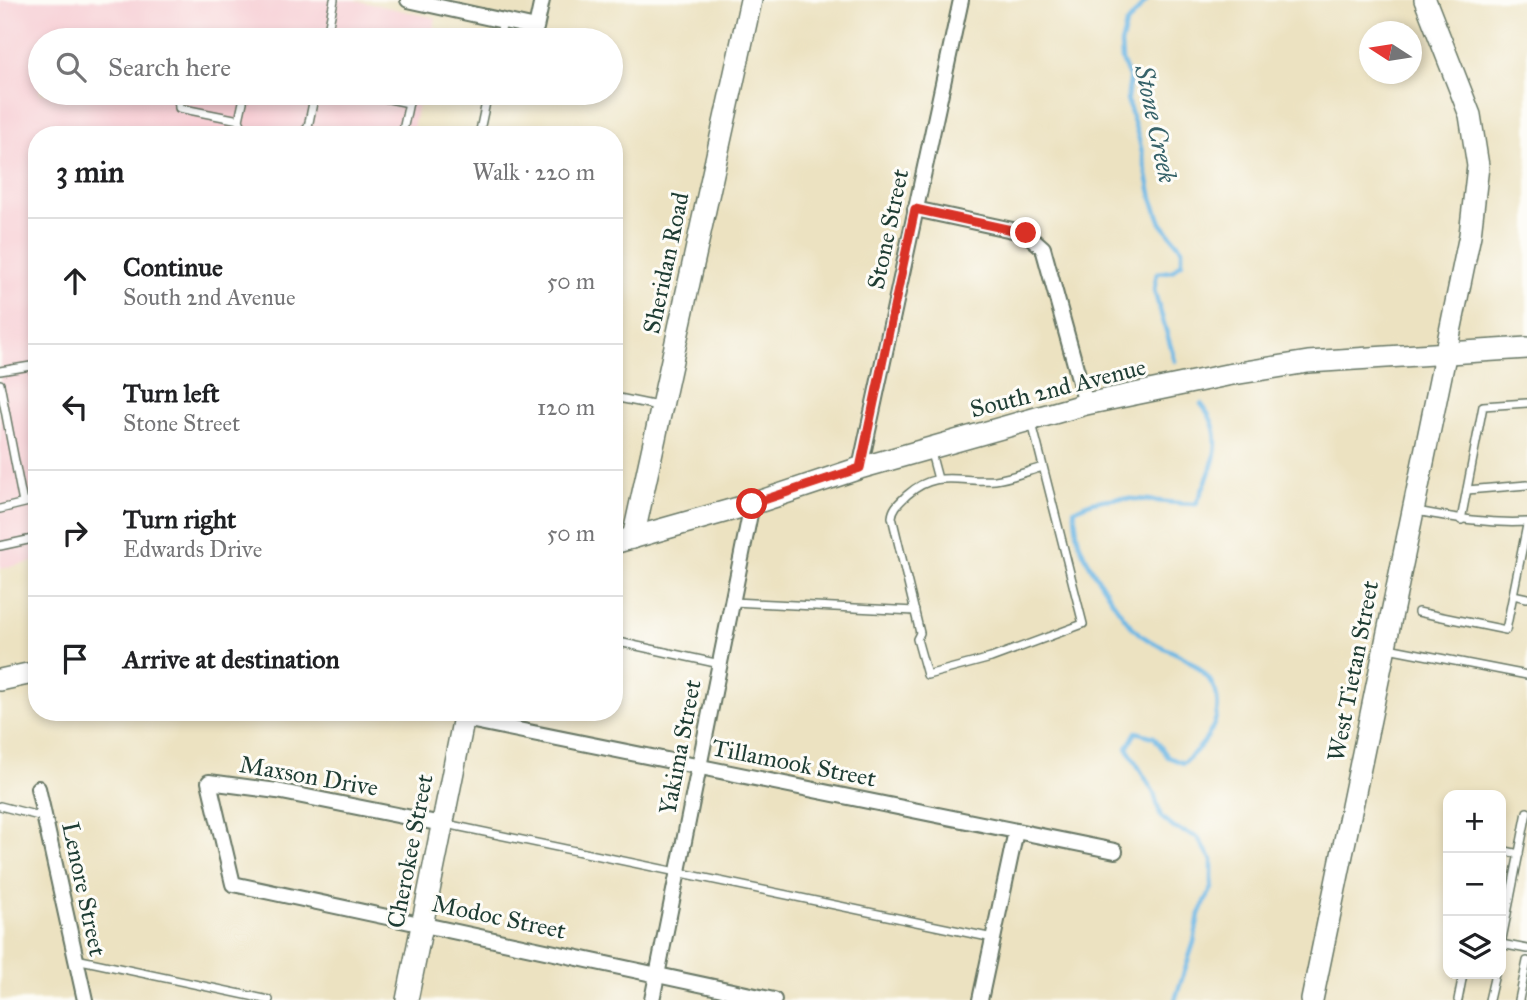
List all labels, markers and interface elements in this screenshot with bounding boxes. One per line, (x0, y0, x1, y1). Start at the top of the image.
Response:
north arrow (1359, 21, 1422, 84)
search box (28, 28, 623, 105)
icon: search (52, 48, 90, 86)
text: Search here (108, 51, 231, 83)
water label: Stone Creek (1128, 61, 1184, 186)
text: 3 min (56, 154, 124, 190)
text: Walk · 220 m (472, 158, 595, 186)
street label: Stone Street (861, 166, 915, 292)
street label: Sheridan Road (636, 189, 696, 337)
route end (1010, 217, 1041, 248)
text: Continue (123, 251, 223, 283)
icon: ahead (56, 262, 94, 300)
text: 50 m (547, 267, 595, 295)
text: South 2nd Avenue (123, 283, 295, 311)
street label: South 2nd Avenue (967, 352, 1149, 424)
text: Turn left (123, 377, 219, 409)
icon: left (56, 388, 94, 426)
text: 120 m (537, 393, 595, 421)
text: Stone Street (123, 409, 240, 437)
route start (736, 488, 767, 519)
text: Turn right (123, 503, 236, 535)
icon: right (56, 514, 94, 552)
text: 50 m (547, 519, 595, 547)
text: Edwards Drive (123, 535, 262, 563)
street label: West Tietan Street (1321, 578, 1385, 764)
icon: arrive (56, 640, 94, 678)
text: Arrive at destination (123, 643, 340, 675)
street label: Yakima Street (652, 677, 708, 817)
street label: Tillamook Street (709, 732, 879, 794)
street label: Maxson Drive (237, 749, 381, 803)
street label: Cherokee Street (380, 771, 440, 931)
map controls (1443, 790, 1506, 979)
button: + (1443, 790, 1506, 853)
street label: Lenore Street (55, 819, 113, 959)
button: − (1443, 853, 1506, 916)
street label: Modoc Street (429, 888, 569, 946)
button: layers (1443, 916, 1506, 979)

